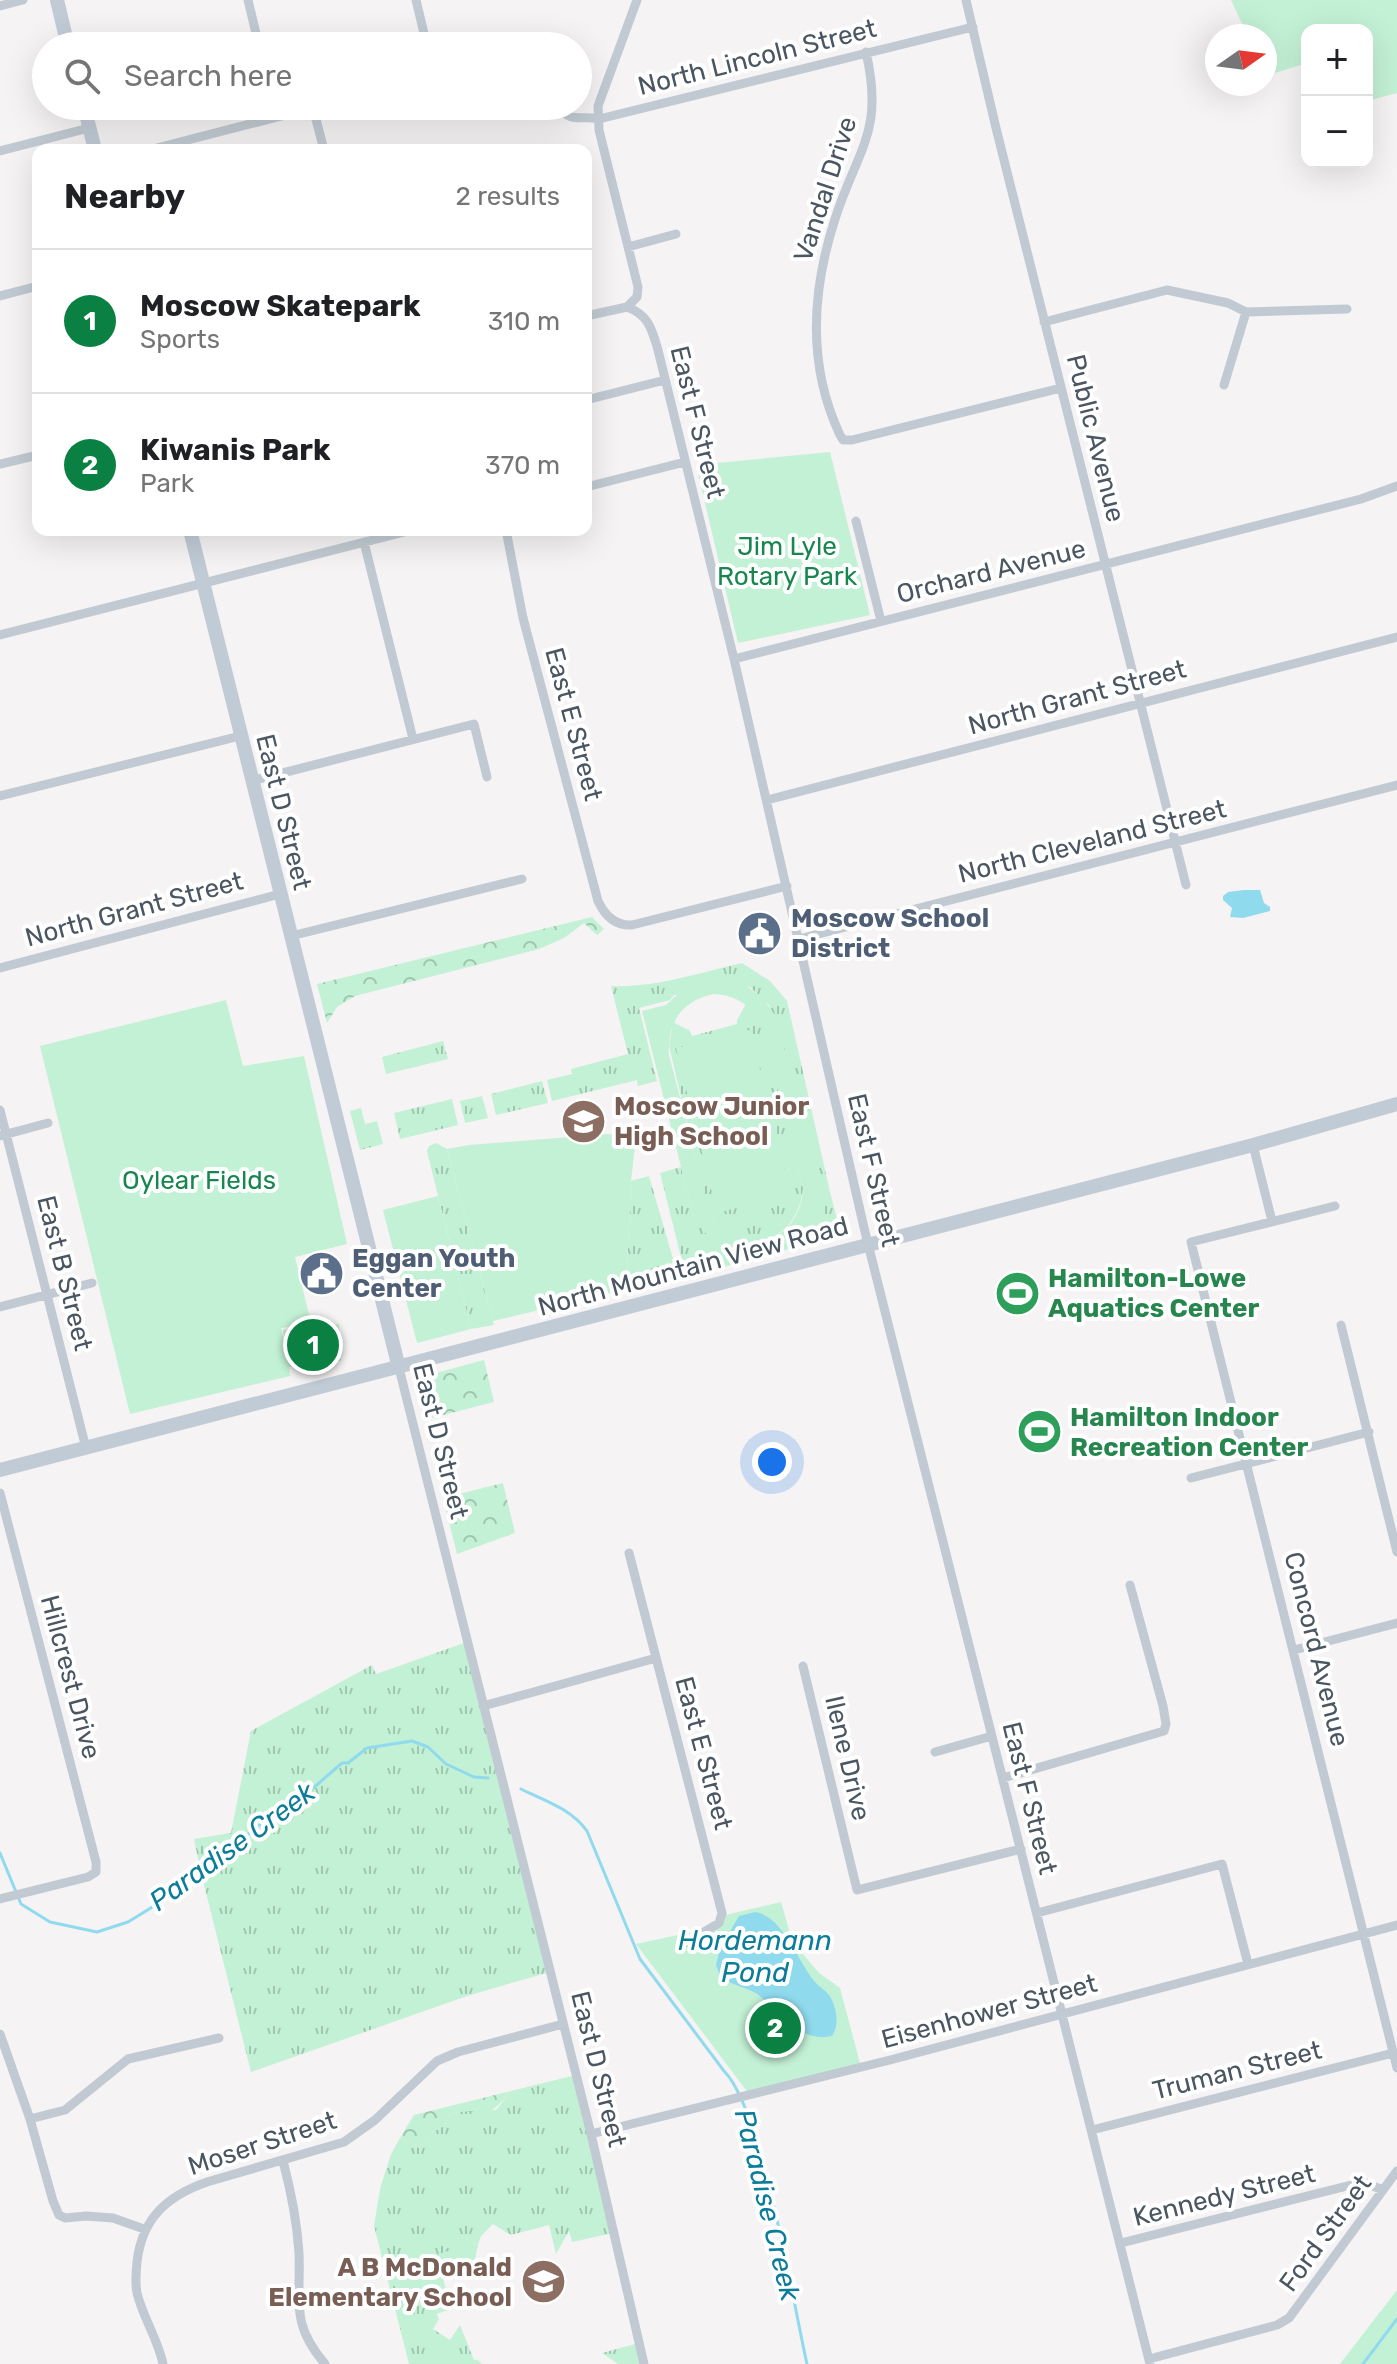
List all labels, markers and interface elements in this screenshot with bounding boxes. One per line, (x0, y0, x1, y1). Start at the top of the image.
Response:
street label: North Lincoln Street (635, 13, 880, 102)
north arrow (1205, 24, 1277, 96)
map controls (1301, 24, 1373, 168)
button: + (1301, 24, 1373, 96)
search box (32, 32, 592, 120)
icon: search (60, 54, 104, 98)
text: Search here (124, 58, 292, 94)
button: − (1301, 96, 1373, 168)
street label: Vandal Drive (787, 113, 864, 266)
text: Nearby (64, 176, 185, 217)
text: 2 results (456, 181, 560, 212)
text: Moscow Skatepark (140, 288, 421, 324)
text: 1 (84, 306, 96, 337)
text: 310 m (488, 306, 560, 337)
text: Sports (140, 324, 220, 355)
street label: East F Street (664, 343, 731, 502)
street label: Public Avenue (1060, 351, 1131, 525)
text: Kiwanis Park (140, 432, 330, 468)
text: 2 (82, 450, 98, 481)
text: 370 m (485, 450, 560, 481)
text: Park (140, 468, 194, 499)
park label: Jim Lyle Rotary Park (717, 531, 858, 592)
street label: Orchard Avenue (893, 533, 1089, 610)
street label: East E Street (538, 644, 609, 804)
street label: North Grant Street (965, 653, 1189, 741)
street label: East D Street (249, 731, 318, 893)
street label: North Cleveland Street (955, 793, 1229, 890)
street label: North Grant Street (22, 865, 246, 953)
place label: Moscow School District (791, 903, 989, 964)
public building icon: Moscow School District (736, 909, 784, 957)
place label: Moscow Junior High School (614, 1091, 809, 1152)
street label: East F Street (841, 1091, 906, 1250)
school or university icon: Moscow Junior High School (559, 1097, 607, 1145)
park label: Oylear Fields (122, 1165, 276, 1196)
street label: East B Street (30, 1192, 99, 1354)
street label: North Mountain View Road (535, 1210, 852, 1323)
place label: Eggan Youth Center (352, 1243, 515, 1304)
public building icon: Eggan Youth Center (297, 1249, 345, 1297)
place label: Hamilton-Lowe Aquatics Center (1048, 1263, 1259, 1324)
sports icon: Hamilton-Lowe Aquatics Center (993, 1269, 1041, 1317)
pin: 1 (287, 1315, 339, 1375)
street label: East D Street (406, 1360, 475, 1522)
place label: Hamilton Indoor Recreation Center (1070, 1402, 1309, 1463)
sports icon: Hamilton Indoor Recreation Center (1015, 1408, 1063, 1456)
your location (752, 1442, 792, 1482)
street label: Concord Avenue (1277, 1549, 1356, 1749)
street label: Hillcrest Drive (34, 1592, 107, 1762)
street label: East E Street (668, 1673, 739, 1833)
street label: Ilene Drive (818, 1693, 877, 1824)
street label: East F Street (996, 1719, 1063, 1878)
water label: Paradise Creek (143, 1775, 322, 1918)
water label: Hordemann Pond (678, 1924, 832, 1989)
street label: Eisenhower Street (878, 1968, 1100, 2055)
street label: East D Street (564, 1988, 633, 2150)
pin: 2 (749, 1998, 801, 2058)
street label: Truman Street (1149, 2034, 1325, 2106)
street label: Moser Street (184, 2105, 340, 2182)
water label: Paradise Creek (728, 2106, 807, 2305)
street label: Kennedy Street (1130, 2158, 1318, 2233)
street label: Ford Street (1273, 2169, 1378, 2298)
place label: A B McDonald Elementary School (268, 2252, 512, 2313)
school or university icon: A B McDonald Elementary School (519, 2258, 567, 2306)

